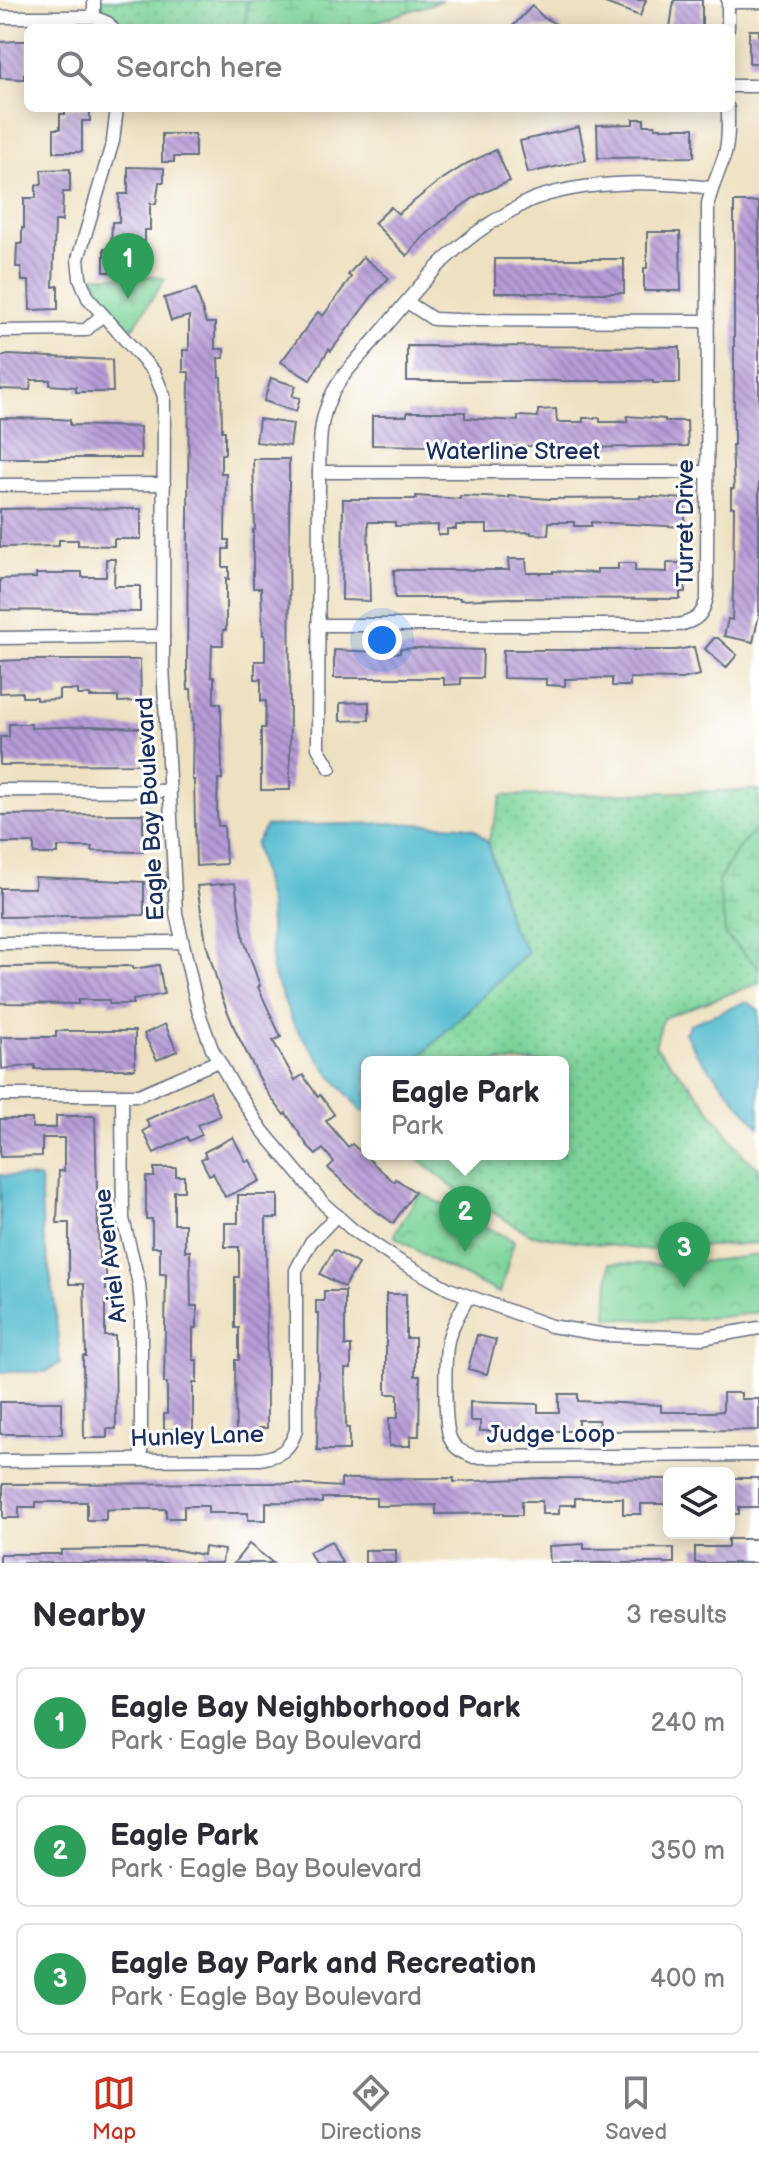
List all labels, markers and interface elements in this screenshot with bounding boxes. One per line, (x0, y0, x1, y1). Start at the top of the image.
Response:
search box (24, 24, 735, 112)
icon: search (52, 46, 96, 90)
text: Search here (116, 50, 282, 86)
pin: 1 (102, 233, 154, 299)
street label: Waterline Street (426, 437, 601, 466)
street label: Turret Drive (671, 459, 700, 587)
your location (362, 620, 402, 660)
street label: Eagle Bay Boulevard (130, 696, 171, 922)
popup (361, 1056, 569, 1160)
text: Eagle Park (391, 1075, 539, 1111)
text: Park (391, 1111, 443, 1142)
pin: 2 (439, 1186, 491, 1252)
street label: Ariel Avenue (88, 1187, 133, 1325)
pin: 3 (658, 1222, 710, 1288)
street label: Hunley Lane (130, 1420, 264, 1453)
street label: Judge Loop (487, 1420, 615, 1449)
map controls (663, 1467, 735, 1539)
button: layers (663, 1467, 735, 1539)
text: Nearby (32, 1595, 146, 1636)
text: 3 results (626, 1600, 727, 1631)
text: Eagle Bay Neighborhood Park (110, 1690, 520, 1726)
text: 1 (55, 1708, 65, 1739)
text: 240 m (650, 1708, 725, 1739)
text: Park · Eagle Bay Boulevard (110, 1726, 422, 1757)
text: Eagle Park (110, 1818, 258, 1854)
text: 2 (52, 1836, 68, 1867)
text: 350 m (650, 1836, 725, 1867)
text: Park · Eagle Bay Boulevard (110, 1854, 422, 1885)
text: Eagle Bay Park and Recreation (110, 1946, 537, 1982)
text: 3 (52, 1964, 68, 1995)
text: 400 m (650, 1964, 725, 1995)
text: Park · Eagle Bay Boulevard (110, 1982, 422, 2013)
tab: Map (92, 2071, 136, 2146)
tab: Directions (320, 2071, 421, 2146)
tab: Saved (605, 2071, 667, 2146)

